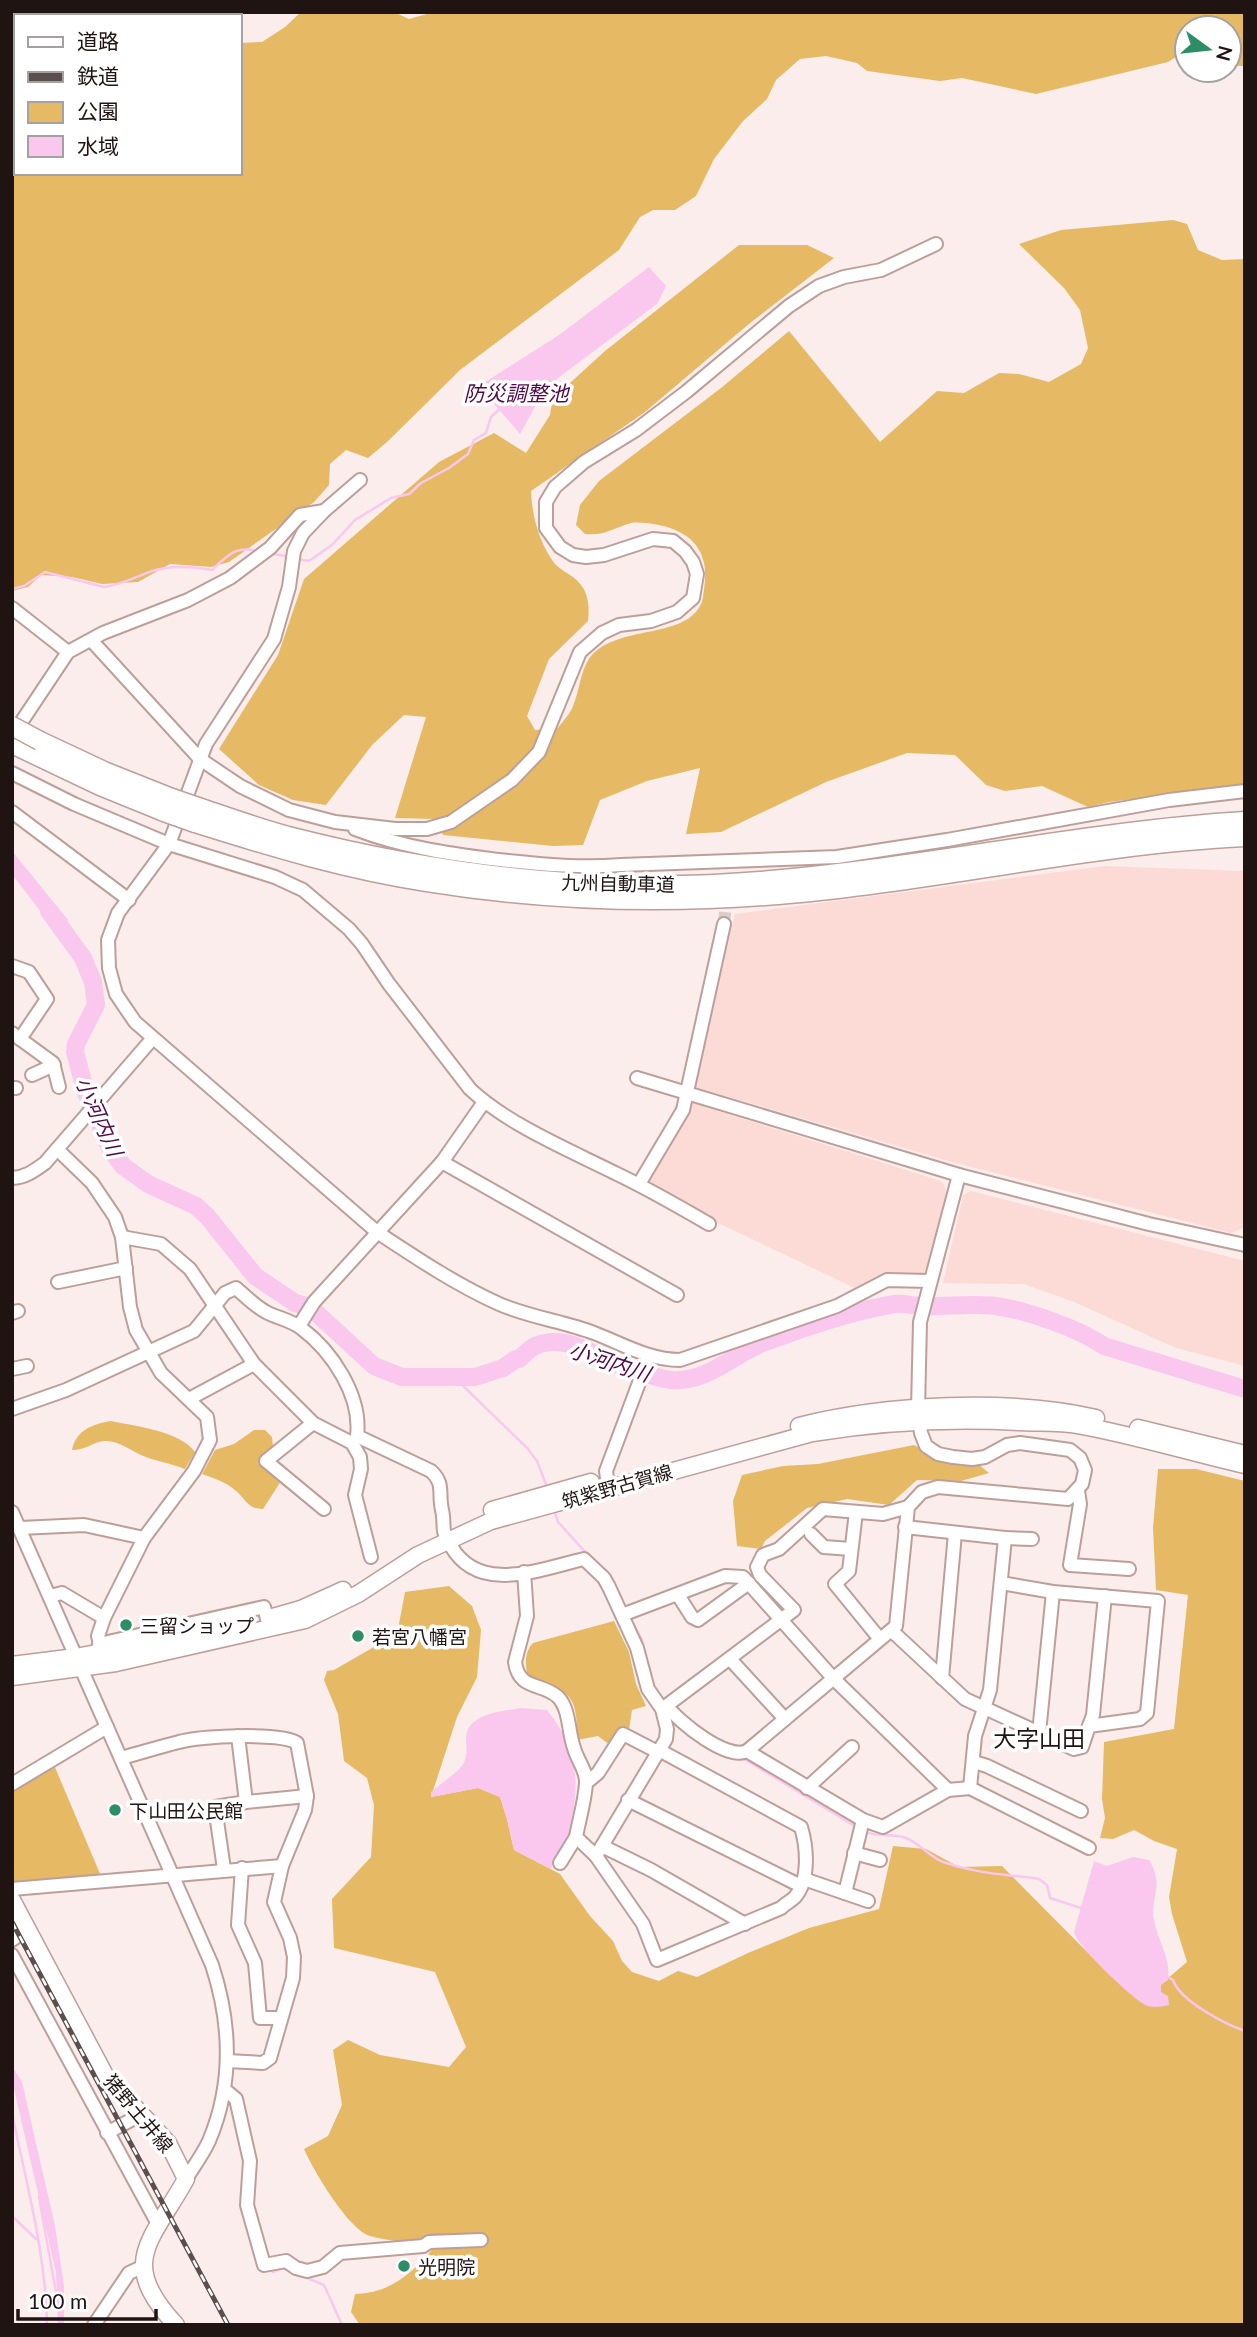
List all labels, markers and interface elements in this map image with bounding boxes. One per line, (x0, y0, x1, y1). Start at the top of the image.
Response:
legend (14, 14, 242, 175)
north arrow (1173, 14, 1243, 84)
text: 道路 (77, 28, 119, 53)
text: N (1212, 43, 1238, 64)
text: 鉄道 (77, 63, 119, 88)
text: 公園 (77, 98, 119, 123)
text: 水域 (77, 133, 119, 158)
water label: 防災調整池 (464, 380, 570, 405)
street label: 九州自動車道 (561, 871, 675, 895)
water label: 小河内川 (71, 1073, 129, 1161)
water label: 小河内川 (566, 1336, 656, 1386)
street label: 筑紫野古賀線 (559, 1459, 675, 1513)
place label: 三留ショップ (140, 1614, 254, 1637)
marker: 三留ショップ (118, 1617, 134, 1633)
place label: 若宮八幡宮 (372, 1625, 467, 1648)
marker: 若宮八幡宮 (350, 1628, 366, 1644)
district label: 大字山田 (993, 1724, 1085, 1752)
place label: 下山田公民館 (129, 1799, 243, 1822)
marker: 下山田公民館 (107, 1802, 123, 1818)
street label: 猪野土井線 (100, 2069, 178, 2157)
place label: 光明院 (418, 2255, 475, 2278)
marker: 光明院 (396, 2258, 412, 2274)
scale bar (18, 2278, 156, 2322)
text: 100 m (28, 2288, 87, 2313)

